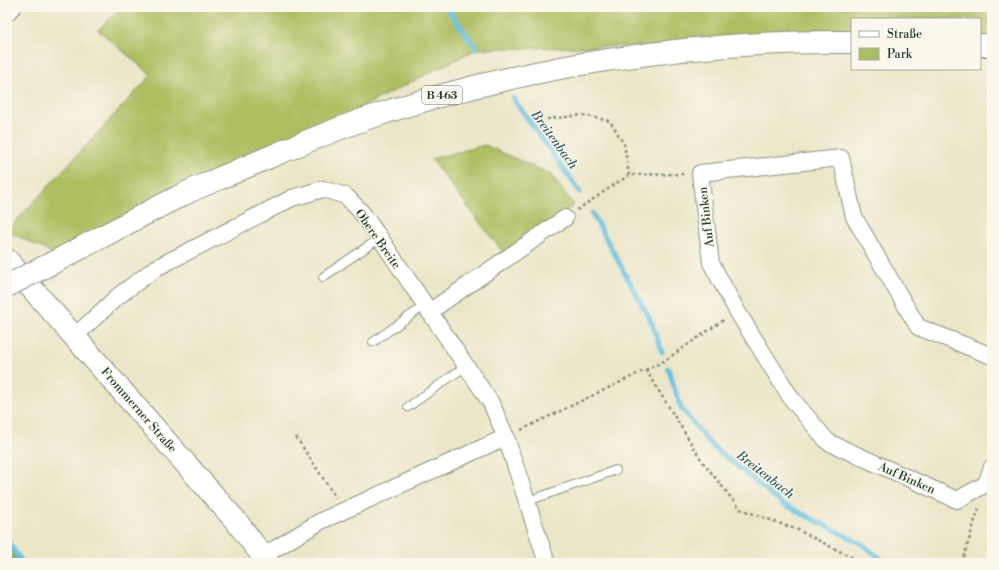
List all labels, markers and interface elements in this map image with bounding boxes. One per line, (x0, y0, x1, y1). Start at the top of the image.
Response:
legend (851, 18, 981, 70)
text: Straße (887, 27, 922, 42)
text: Park (887, 47, 913, 62)
road number: B 463 (422, 86, 462, 104)
water label: Breitenbach (527, 106, 581, 173)
street label: Auf Binken (695, 186, 718, 249)
street label: Obere Breite (352, 207, 404, 272)
street label: Frommerner Straße (98, 365, 180, 456)
water label: Breitenbach (733, 447, 798, 503)
street label: Auf Binken (875, 459, 938, 498)

